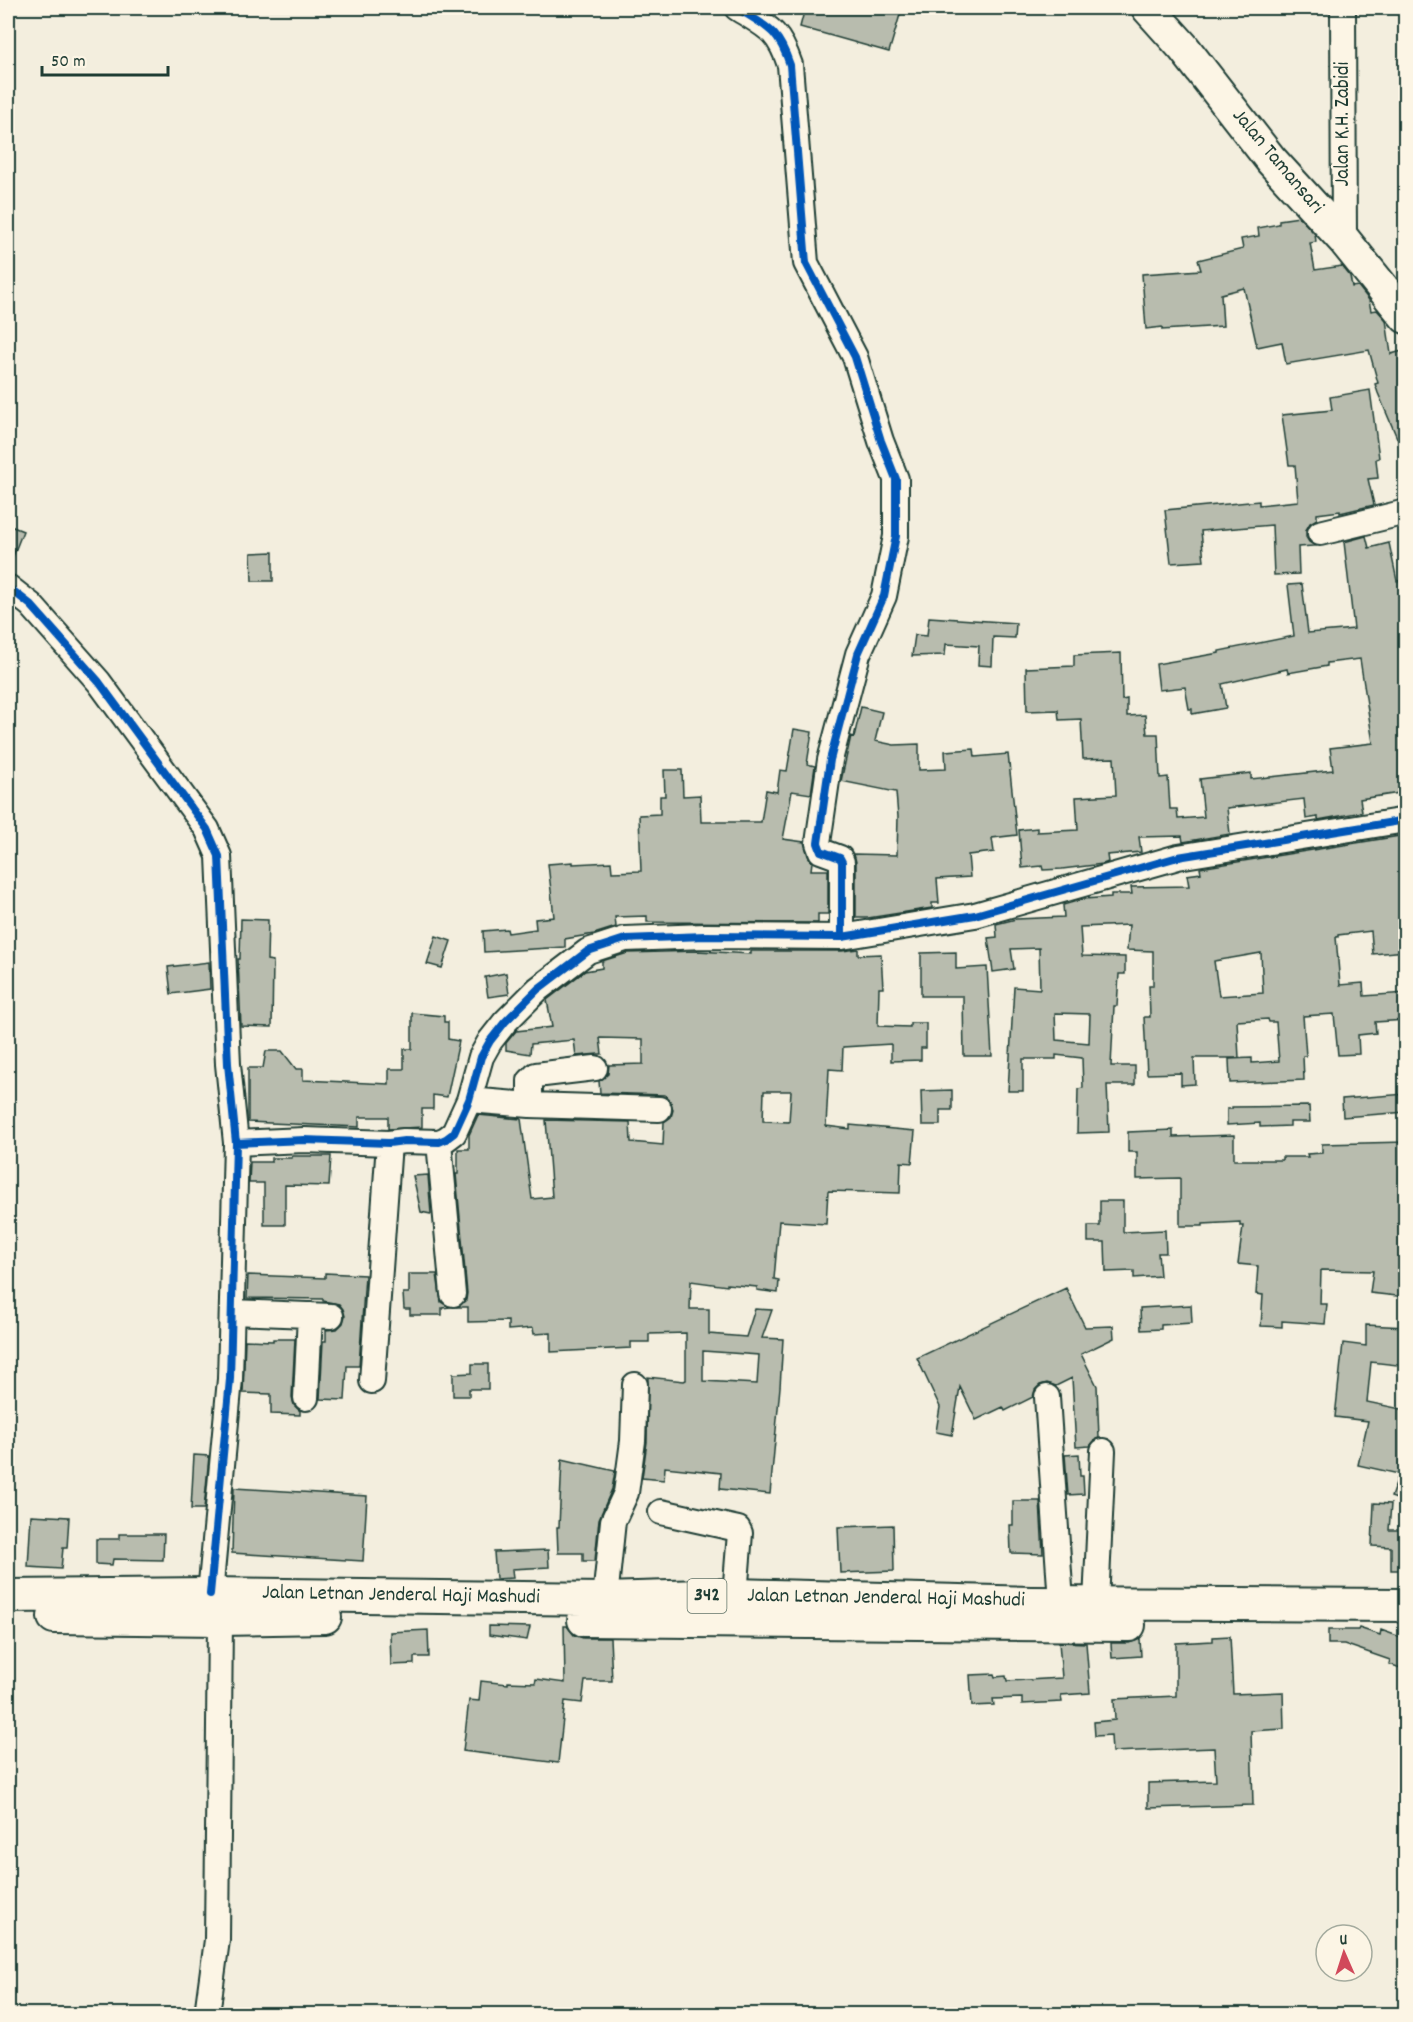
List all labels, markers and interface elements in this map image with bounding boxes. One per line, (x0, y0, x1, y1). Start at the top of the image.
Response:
scale bar (42, 39, 168, 77)
text: 50 m (51, 50, 86, 75)
street label: Jalan K.H. Zabidi (1329, 61, 1359, 186)
street label: Jalan Tamansari (1224, 103, 1330, 221)
street label: Jalan Letnan Jenderal Haji Mashudi (262, 1579, 540, 1613)
road number: 342 (688, 1579, 726, 1613)
street label: Jalan Letnan Jenderal Haji Mashudi (747, 1582, 1025, 1616)
north arrow (1314, 1923, 1374, 1983)
text: U (1339, 1929, 1348, 1952)

